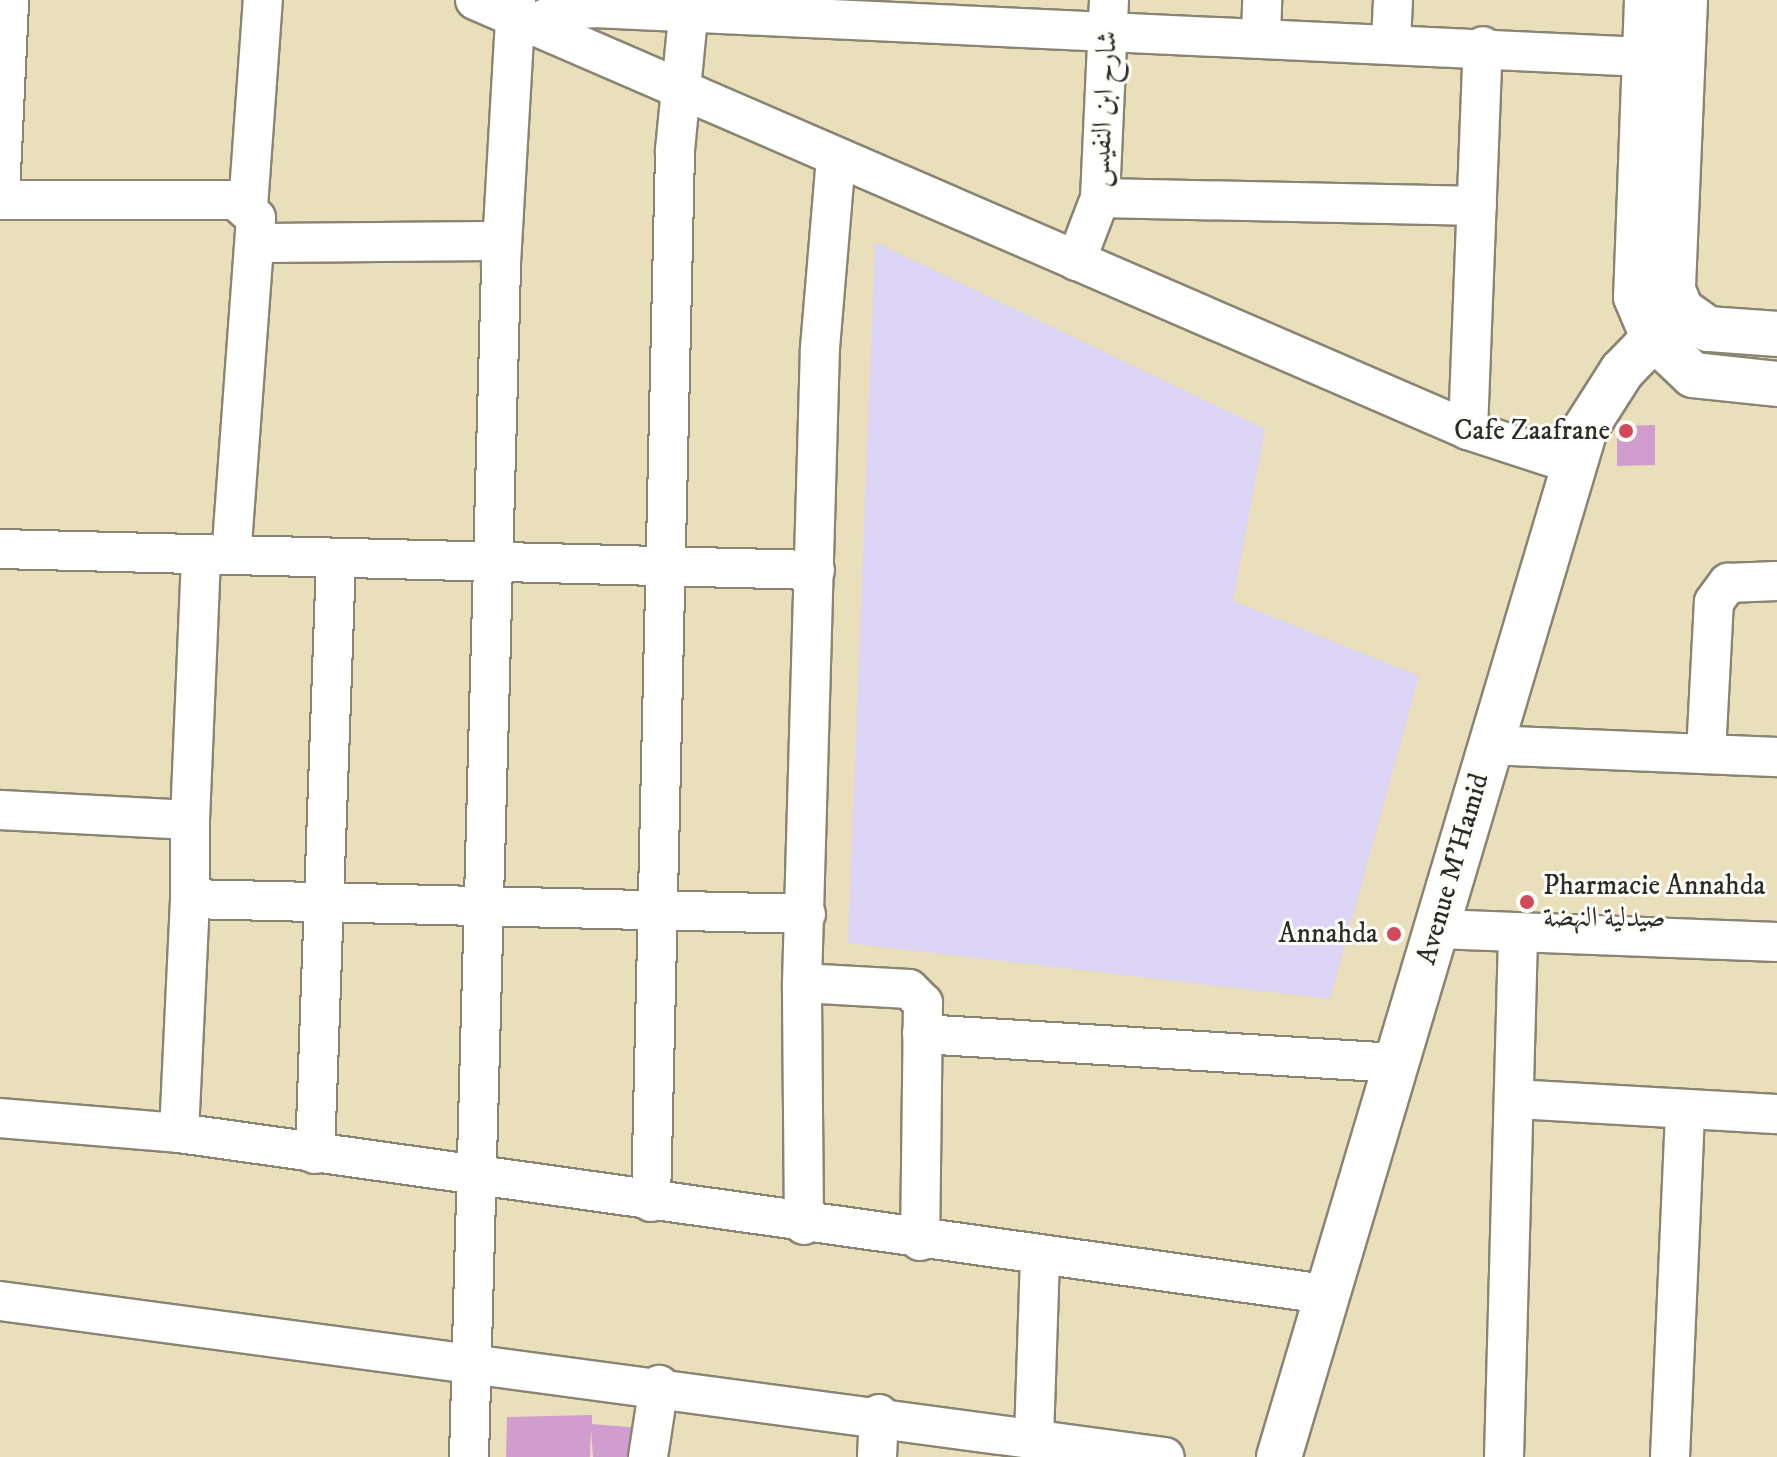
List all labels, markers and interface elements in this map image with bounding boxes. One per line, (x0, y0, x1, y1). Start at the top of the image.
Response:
street label: شارح ابن النفيس (1083, 30, 1125, 188)
place label: Cafe Zaafrane (1454, 414, 1610, 448)
marker: Cafe Zaafrane (1617, 422, 1635, 440)
street label: Avenue M'Hamid (1410, 770, 1496, 968)
place label: Pharmacie Annahda صيدلية النهضة (1543, 869, 1765, 935)
marker: Pharmacie Annahda صيدلية النهضة (1518, 893, 1536, 911)
place label: Annahda (1279, 917, 1378, 951)
marker: Annahda (1385, 925, 1403, 943)

